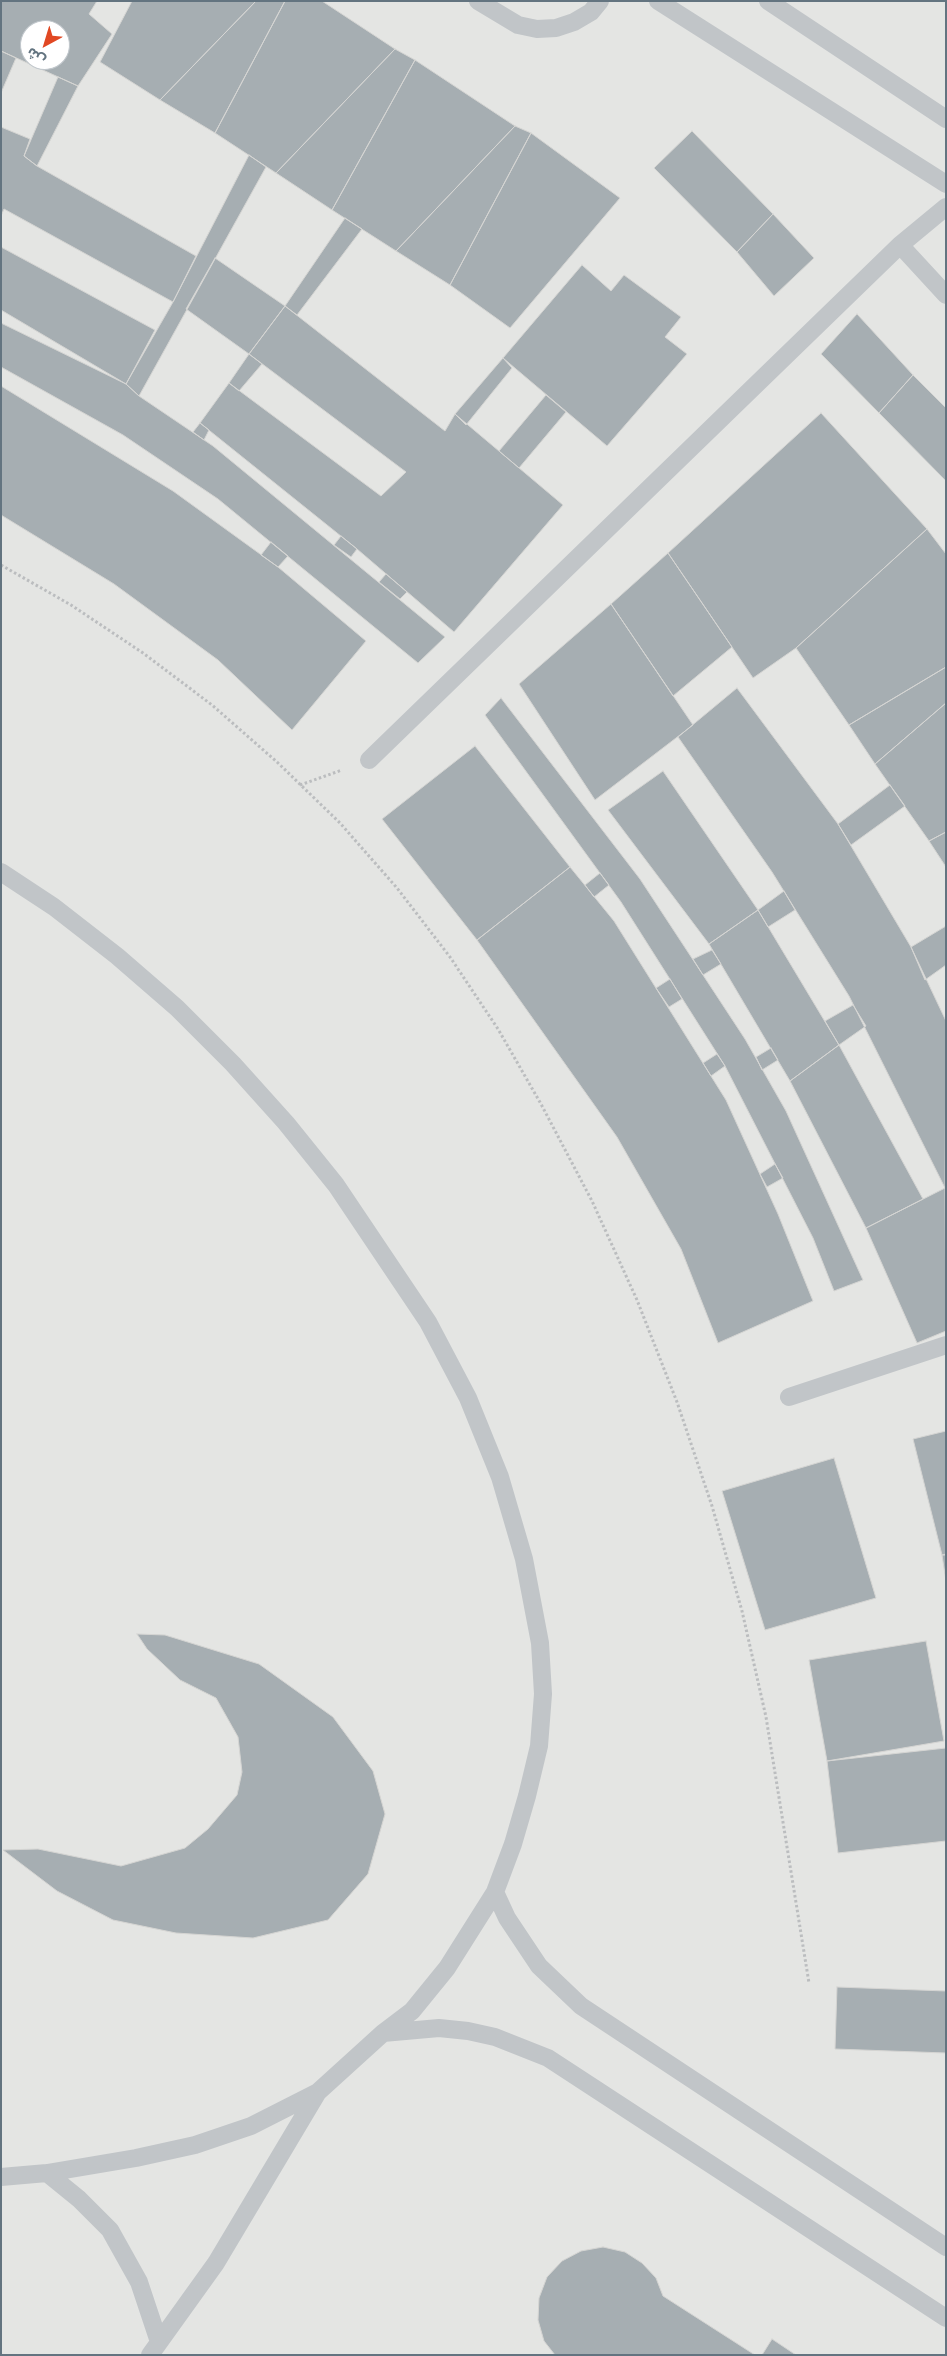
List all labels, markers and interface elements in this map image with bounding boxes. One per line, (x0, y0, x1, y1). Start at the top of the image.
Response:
north arrow (20, 20, 70, 70)
text: ش (23, 44, 49, 69)

